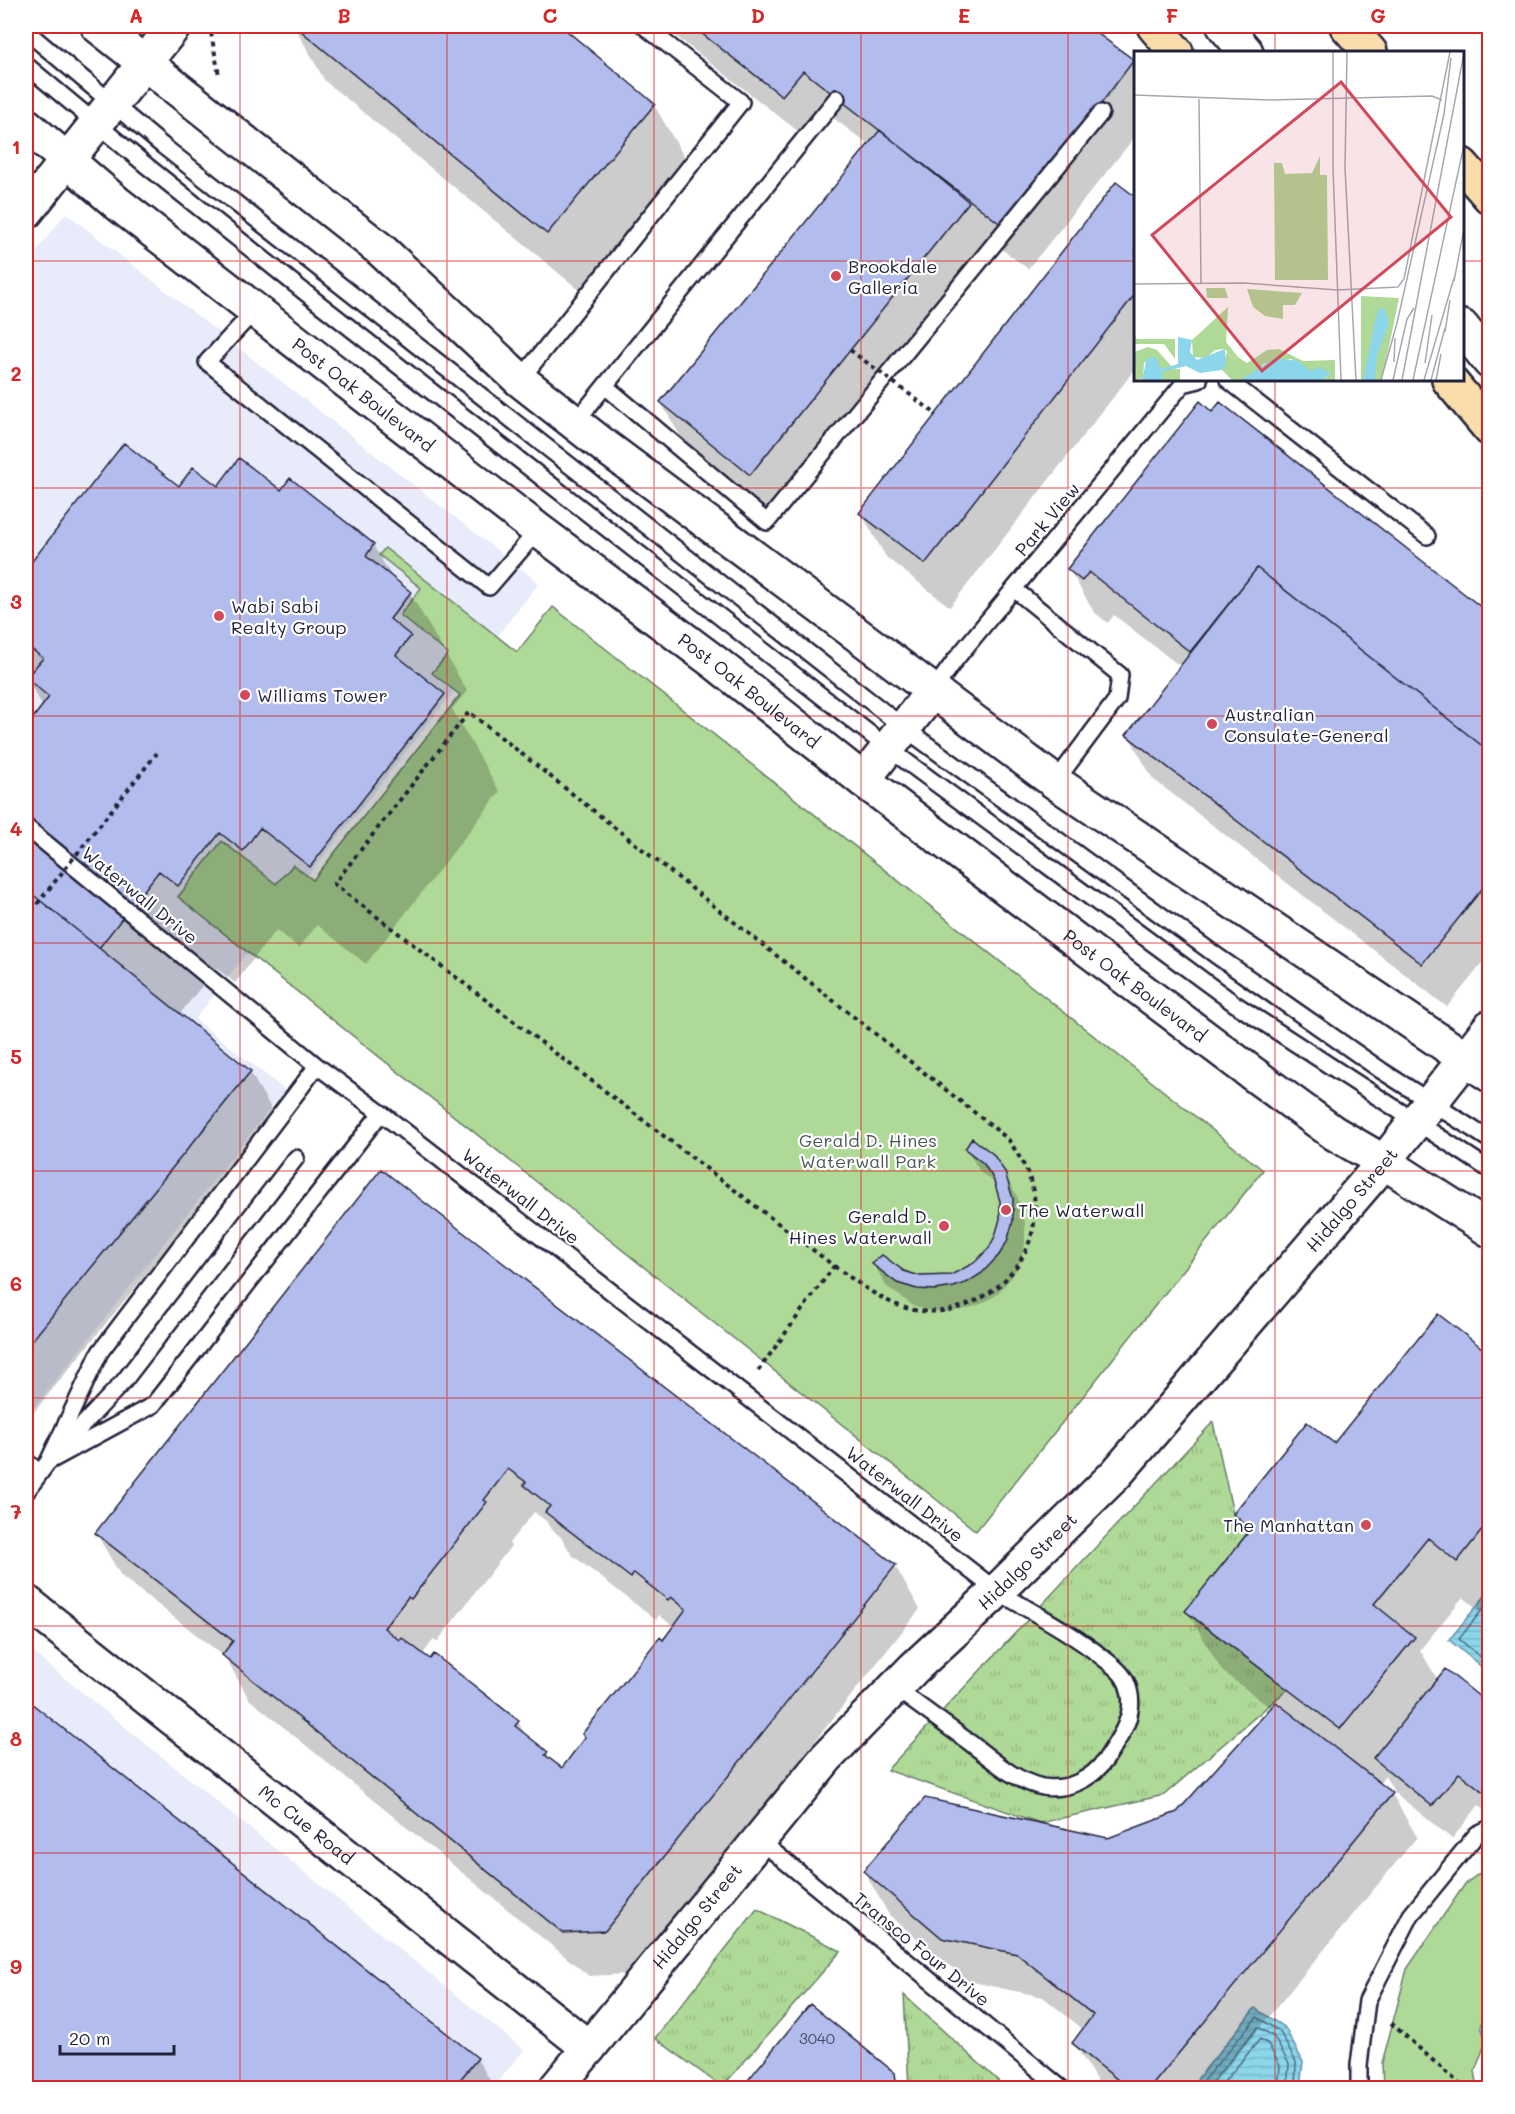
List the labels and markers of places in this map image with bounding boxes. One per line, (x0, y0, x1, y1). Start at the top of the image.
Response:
place label: Brookdale Galleria (848, 254, 937, 299)
marker: Brookdale Galleria (829, 269, 843, 283)
place label: Wabi Sabi Realty Group (231, 594, 347, 639)
marker: Wabi Sabi Realty Group (212, 609, 226, 623)
place label: Williams Tower (257, 683, 388, 707)
marker: Williams Tower (238, 688, 252, 702)
place label: Australian Consulate-General (1224, 702, 1389, 747)
marker: Australian Consulate-General (1205, 717, 1219, 731)
place label: The Waterwall (1018, 1198, 1144, 1222)
marker: The Waterwall (999, 1203, 1013, 1217)
place label: Gerald D. Hines Waterwall (789, 1204, 932, 1249)
marker: Gerald D. Hines Waterwall (937, 1219, 951, 1233)
place label: The Manhattan (1223, 1513, 1354, 1537)
marker: The Manhattan (1359, 1518, 1373, 1532)

